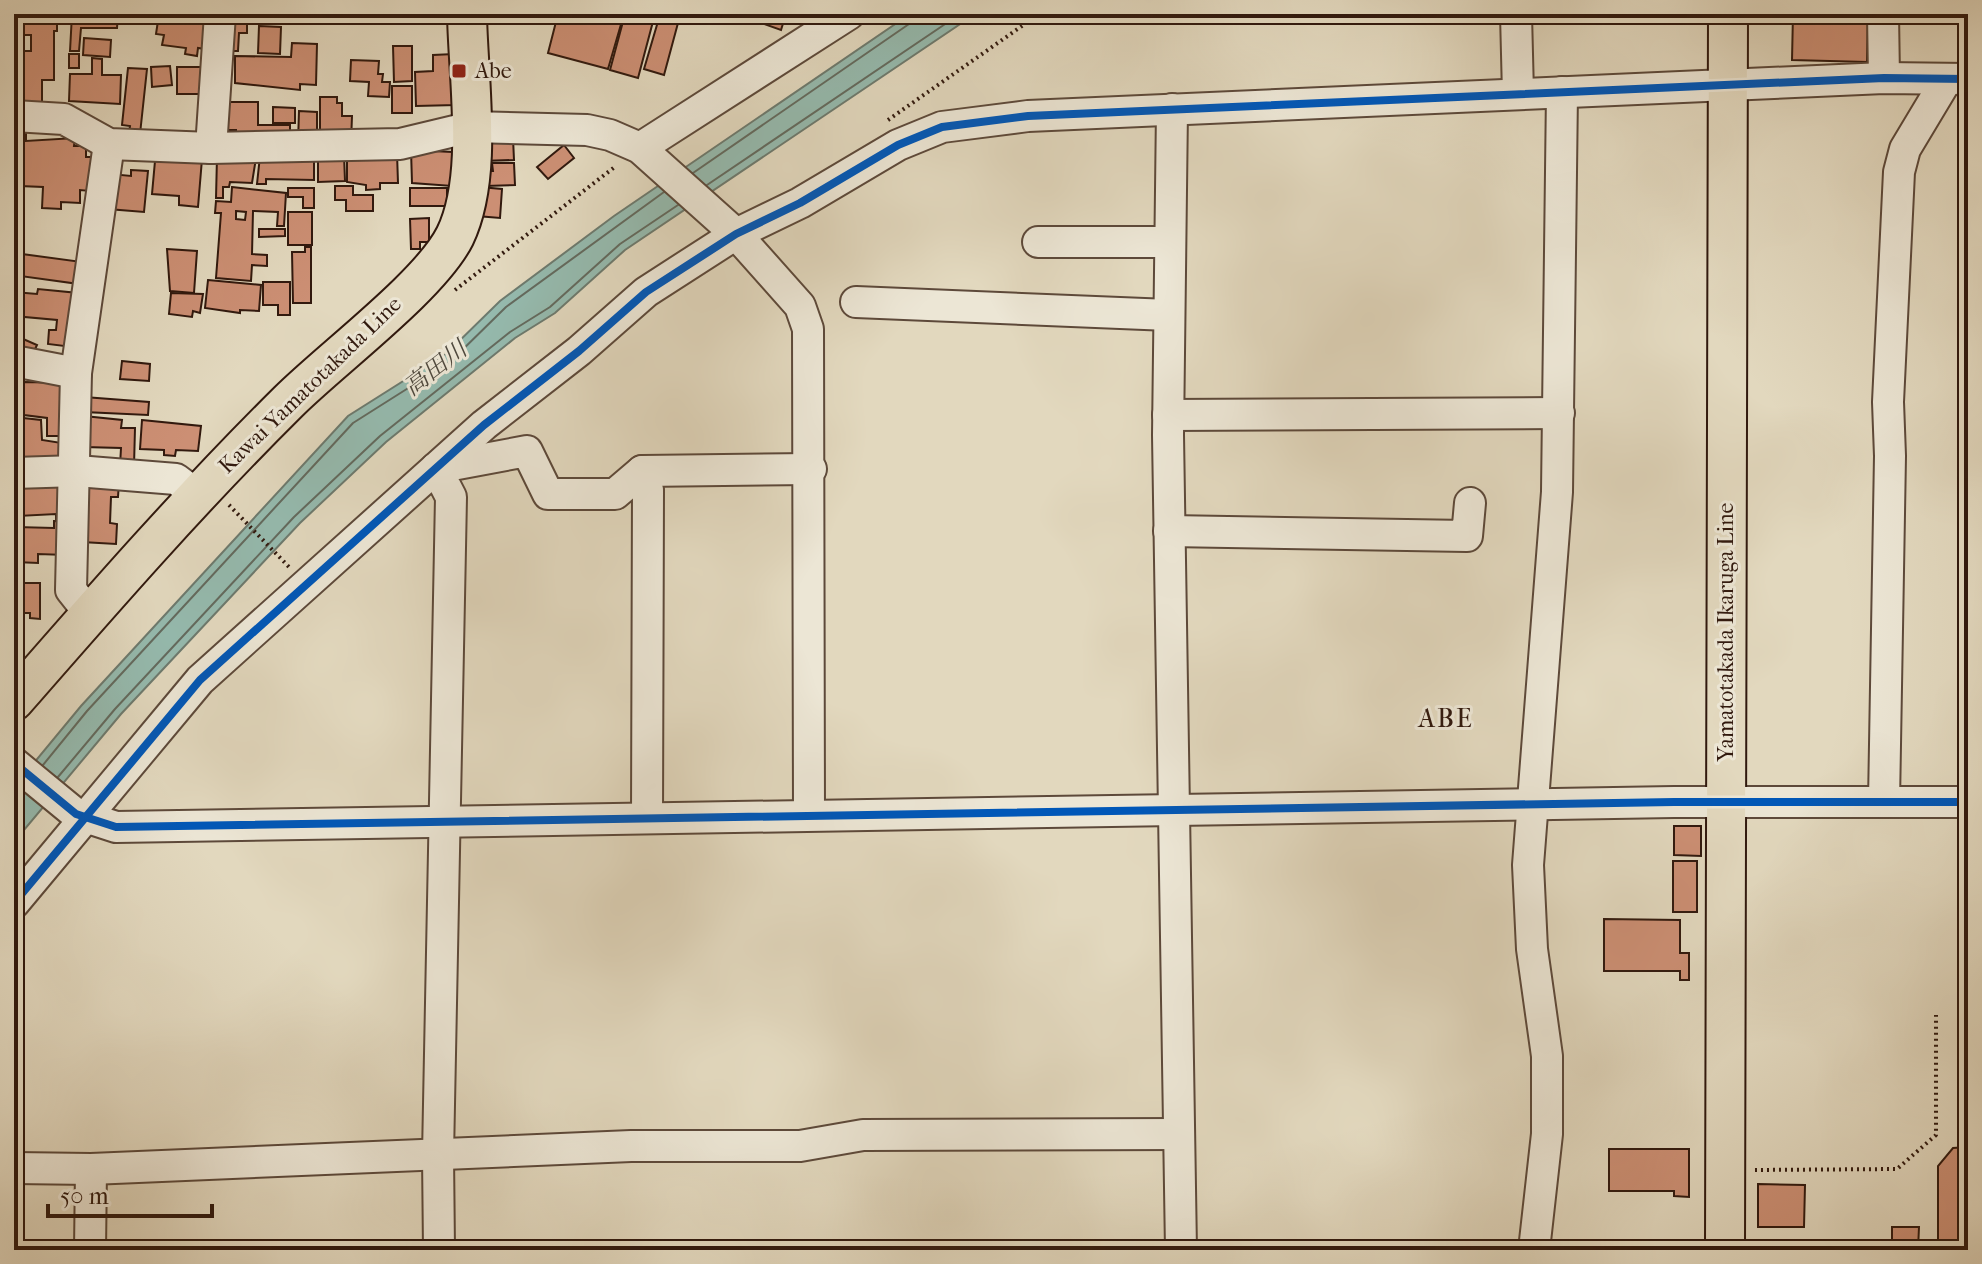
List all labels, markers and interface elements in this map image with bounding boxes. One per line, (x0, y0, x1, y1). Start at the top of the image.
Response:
place label: Abe (474, 58, 512, 84)
marker: Abe (450, 62, 468, 80)
street label: Kawai Yamatotakada Line (213, 291, 407, 479)
water label: 高田川 (398, 333, 474, 401)
street label: Yamatotakada Ikaruga Line (1713, 502, 1739, 762)
district label: ABE (1417, 703, 1474, 734)
scale bar (48, 1168, 212, 1218)
text: 50 m (60, 1182, 109, 1210)

